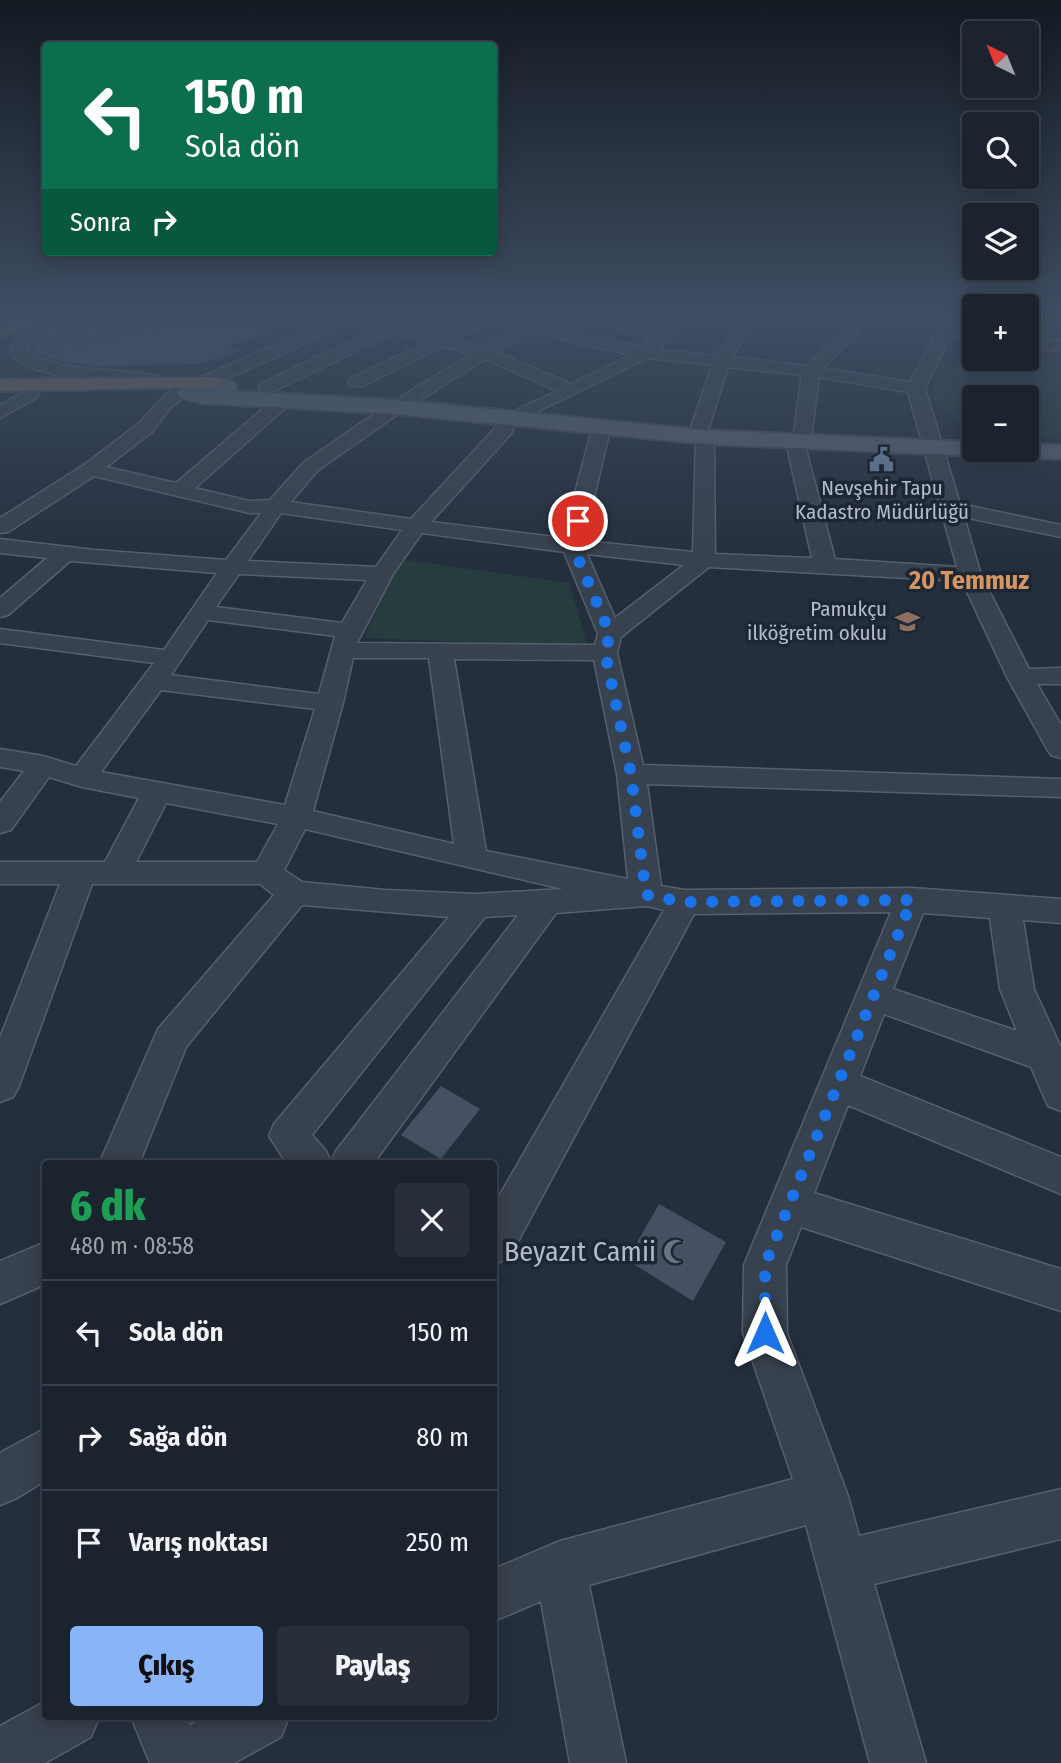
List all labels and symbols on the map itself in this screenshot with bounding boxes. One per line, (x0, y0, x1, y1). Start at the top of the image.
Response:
north arrow (962, 21, 1040, 98)
public building icon: Nevşehir Tapu Kadastro Müdürlüğü (868, 445, 896, 473)
place label: Nevşehir Tapu Kadastro Müdürlüğü (795, 475, 969, 525)
pin (548, 491, 608, 551)
district label: 20 Temmuz (908, 565, 1029, 596)
place label: Pamukçu ilköğretim okulu (747, 596, 887, 646)
school or university icon: Pamukçu ilköğretim okulu (893, 607, 921, 635)
place label: Beyazıt Camii (504, 1235, 656, 1268)
mosque icon: Beyazıt Camii (662, 1237, 690, 1265)
position arrow (728, 1296, 802, 1370)

